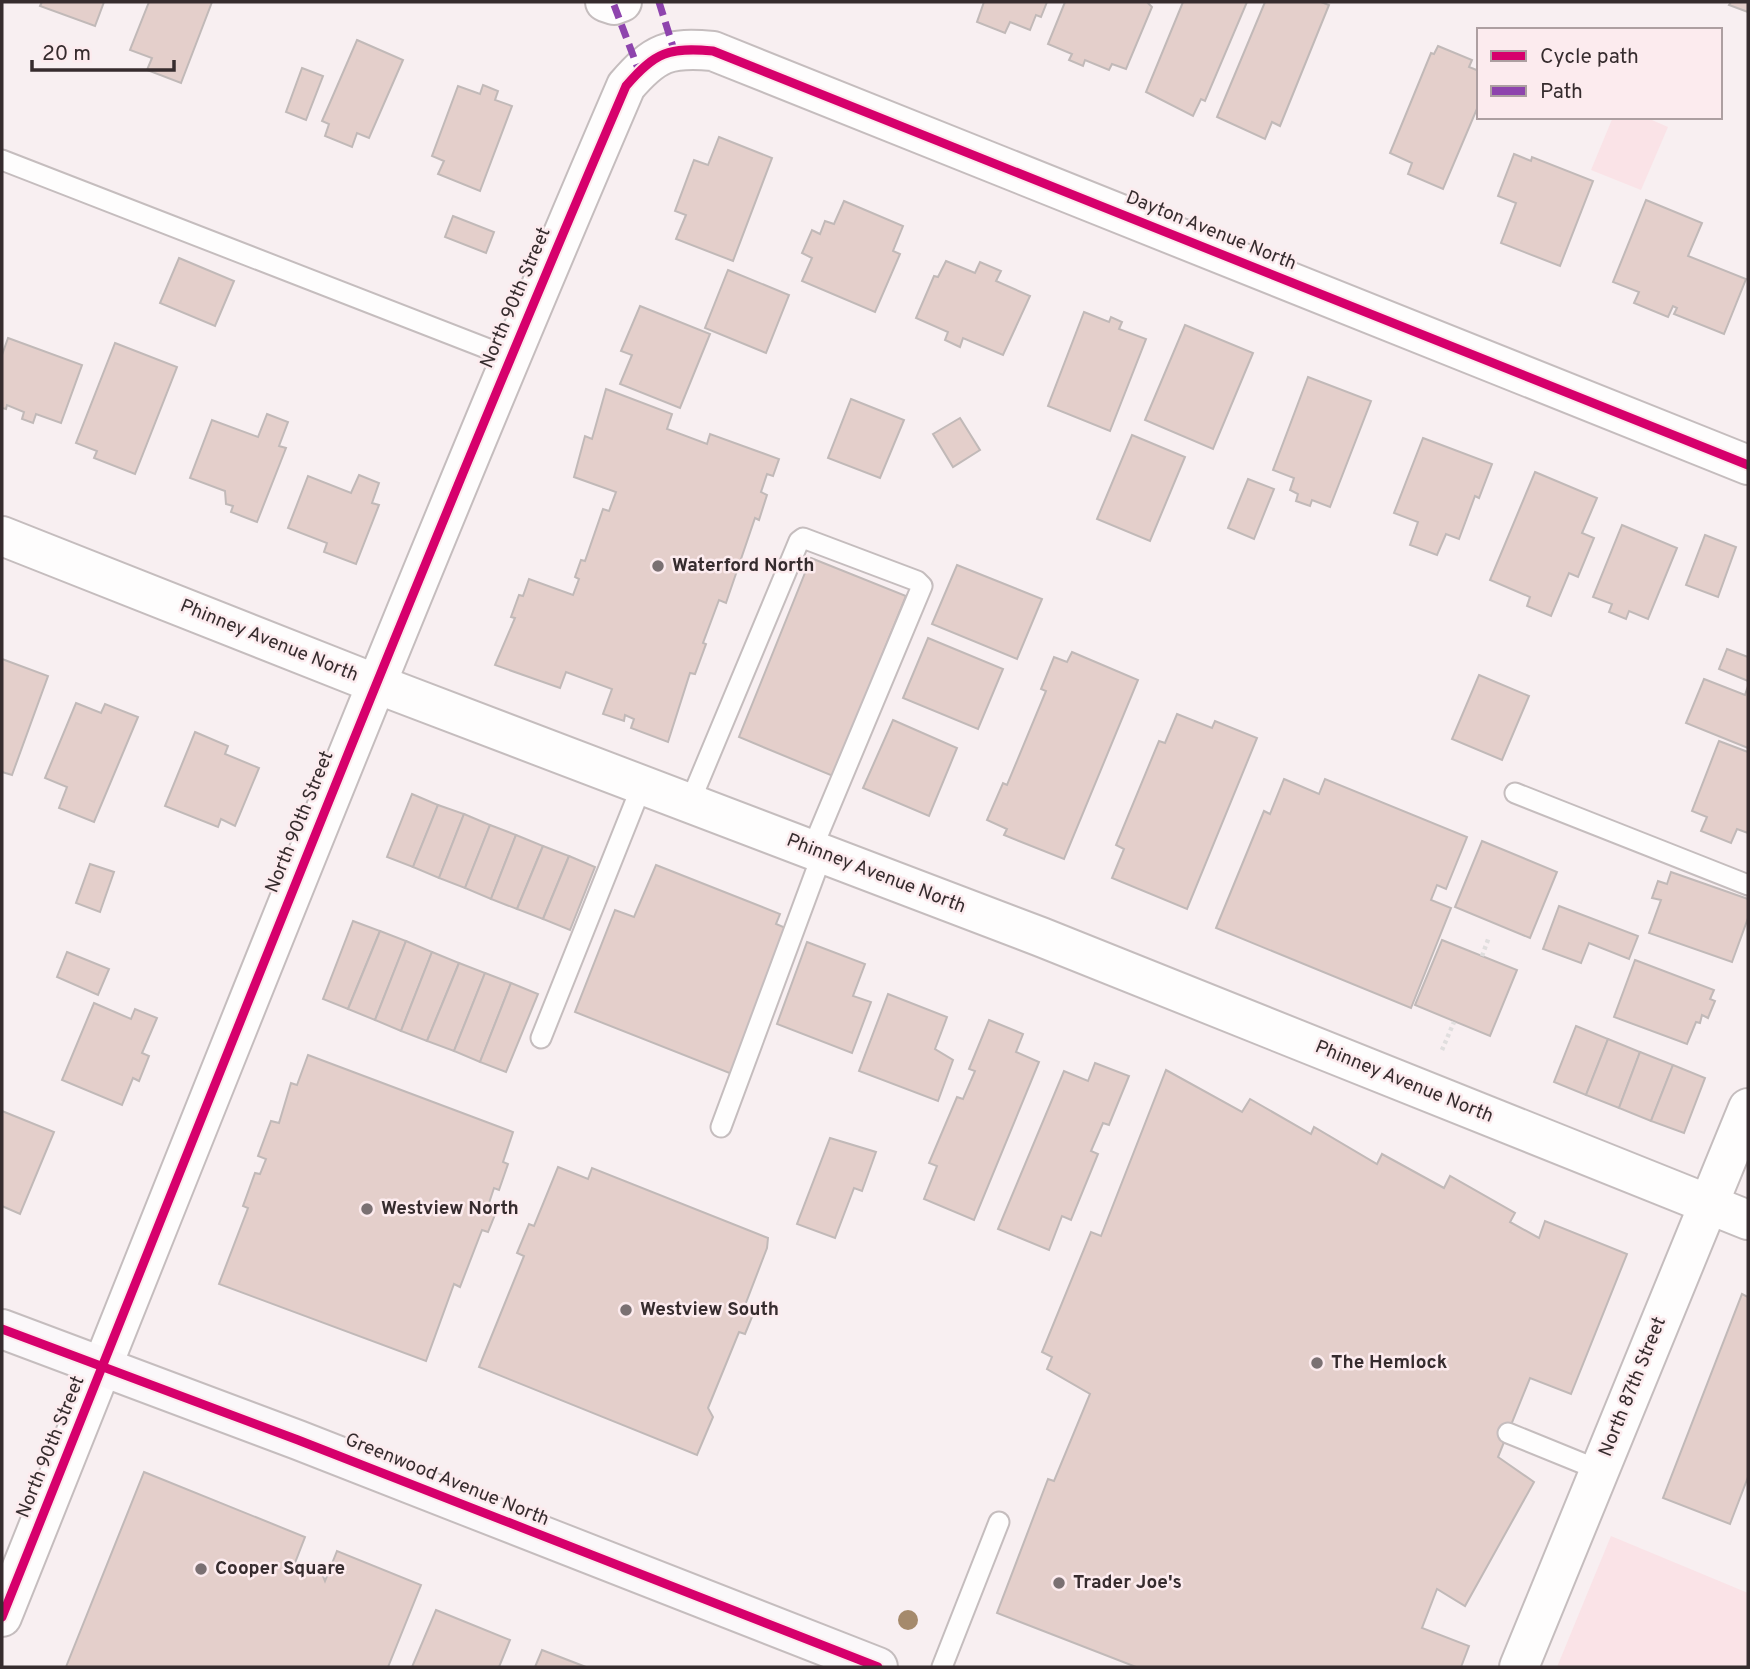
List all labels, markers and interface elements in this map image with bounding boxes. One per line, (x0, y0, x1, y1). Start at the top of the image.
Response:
scale bar (32, 28, 173, 72)
legend (1477, 28, 1722, 119)
text: 20 m (42, 41, 91, 68)
text: Cycle path (1540, 44, 1639, 71)
text: Path (1540, 79, 1583, 106)
street label: Dayton Avenue North (1122, 186, 1300, 276)
street label: North 90th Street (475, 224, 557, 372)
place label: Waterford North (672, 554, 814, 578)
marker: Waterford North (650, 558, 666, 574)
street label: Phinney Avenue North (176, 594, 362, 688)
street label: North 90th Street (261, 747, 339, 897)
street label: Phinney Avenue North (783, 829, 969, 919)
street label: Phinney Avenue North (1311, 1035, 1497, 1129)
place label: Westview North (381, 1197, 519, 1221)
marker: Westview North (359, 1201, 375, 1217)
place label: Westview South (640, 1298, 779, 1322)
marker: Westview South (618, 1302, 634, 1318)
street label: North 87th Street (1594, 1314, 1672, 1460)
place label: The Hemlock (1331, 1351, 1448, 1375)
marker: The Hemlock (1309, 1355, 1325, 1371)
street label: North 90th Street (12, 1372, 90, 1522)
street label: Greenwood Avenue North (341, 1428, 553, 1532)
place label: Cooper Square (215, 1557, 345, 1581)
marker: Cooper Square (193, 1561, 209, 1577)
place label: Trader Joe's (1073, 1571, 1182, 1595)
marker: Trader Joe's (1051, 1575, 1067, 1591)

